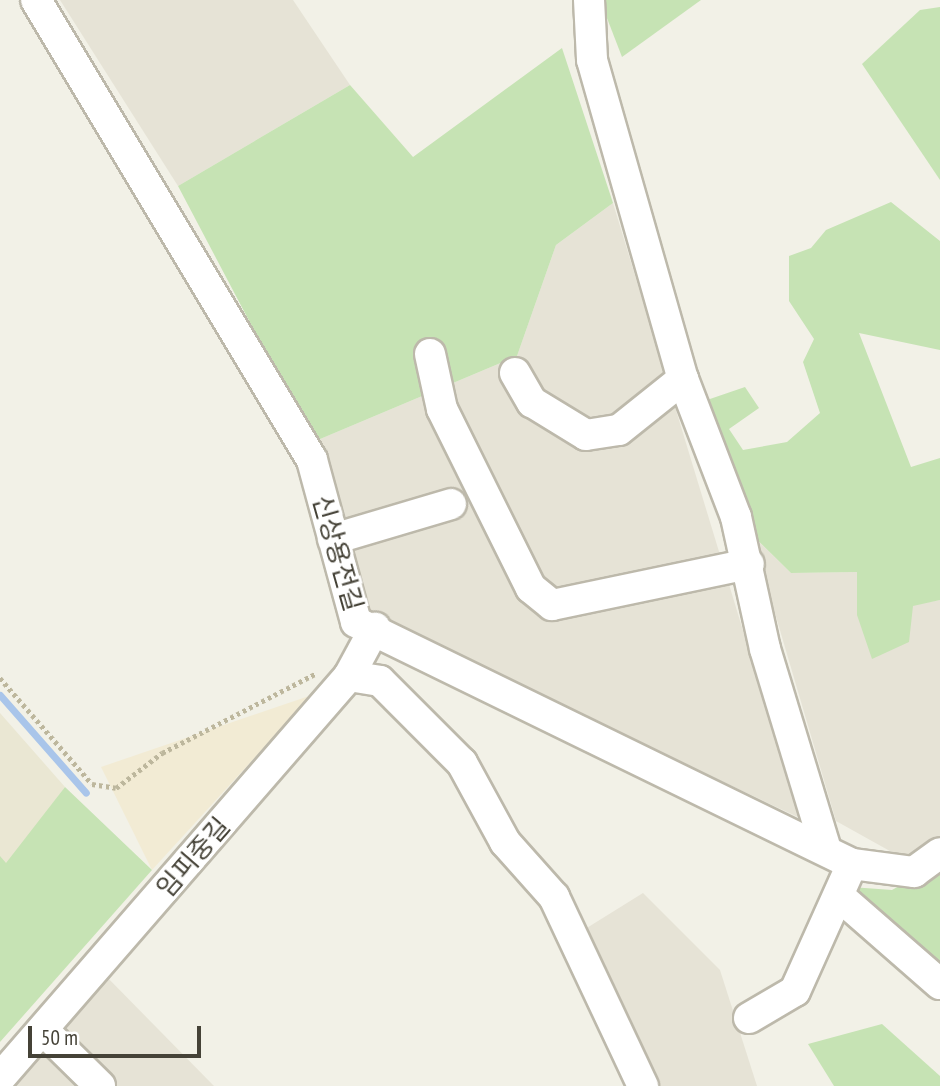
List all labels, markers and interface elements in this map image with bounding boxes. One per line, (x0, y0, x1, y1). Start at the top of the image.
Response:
street label: 신상용전길 (307, 491, 369, 615)
street label: 임피중길 (150, 811, 236, 903)
scale bar (32, 1012, 205, 1056)
text: 50 m (41, 1024, 78, 1051)

